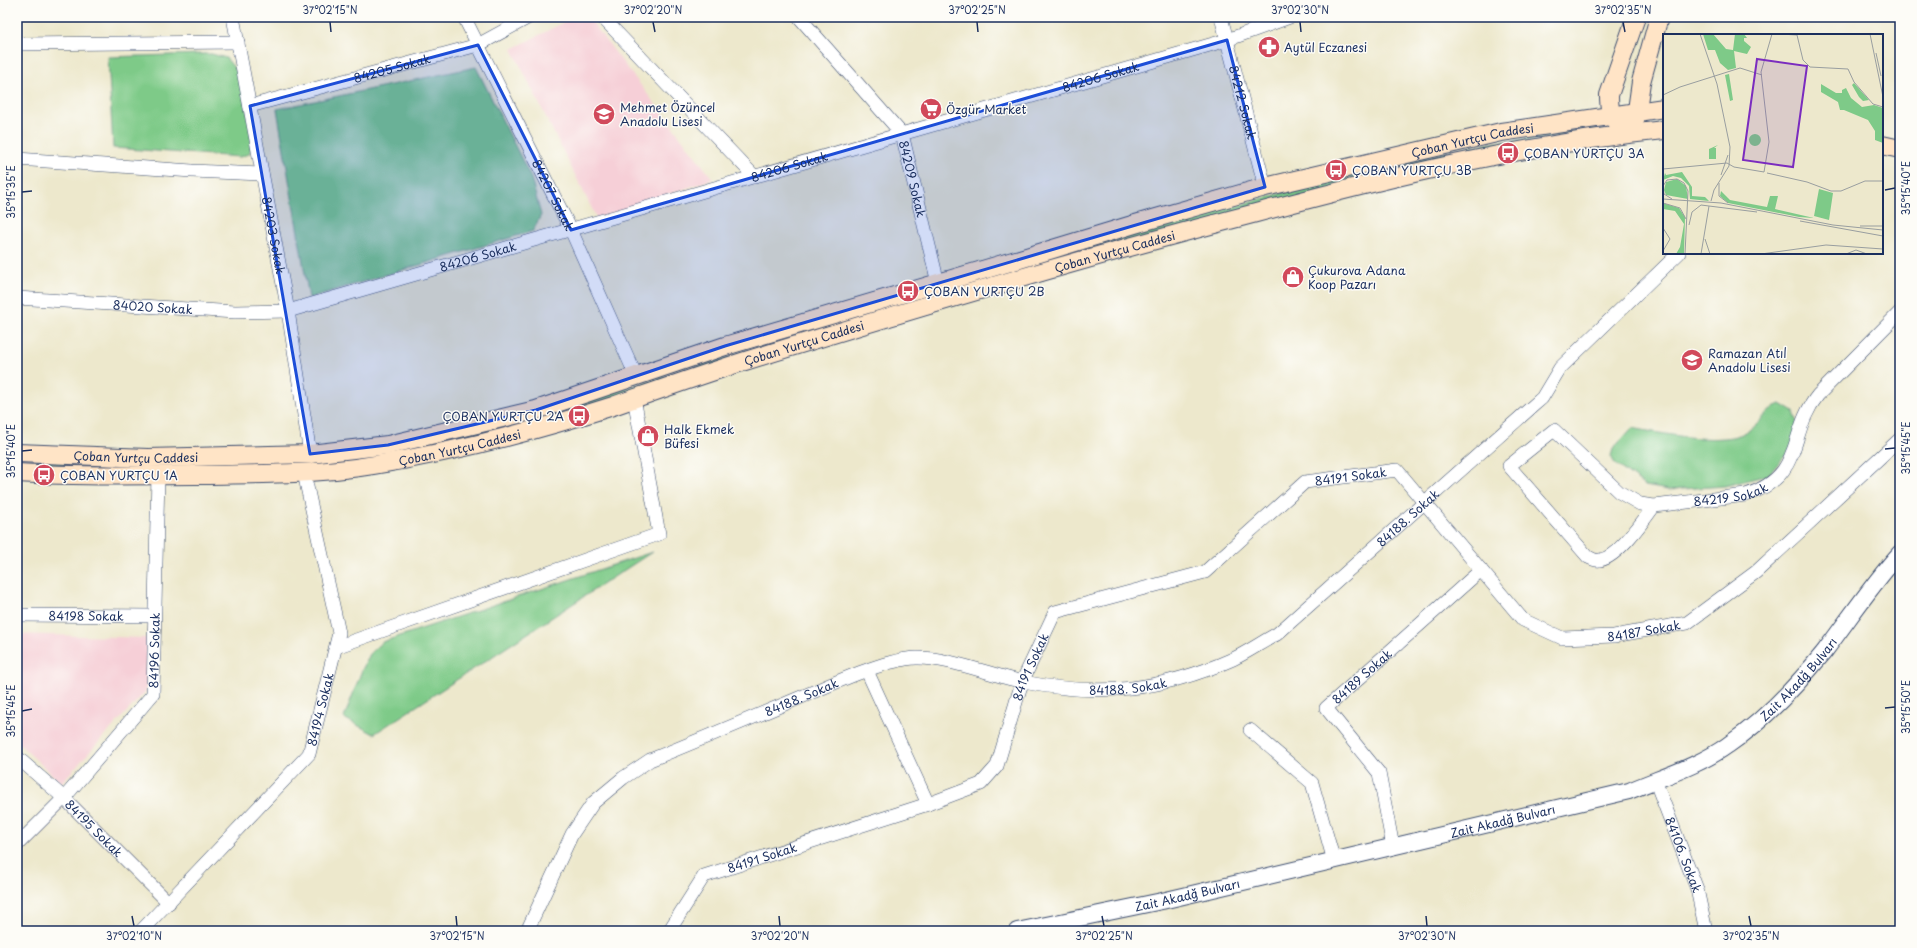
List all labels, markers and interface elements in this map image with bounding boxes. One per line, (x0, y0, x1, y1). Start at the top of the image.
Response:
text: 37°02'15"N (302, 2, 358, 17)
text: 37°02'20"N (624, 2, 682, 17)
text: 37°02'25"N (948, 2, 1006, 17)
text: 37°02'30"N (1271, 2, 1329, 17)
text: 37°02'35"N (1594, 2, 1652, 17)
pharmacy icon: Aytül Eczanesi (1256, 34, 1282, 60)
inset map (1663, 34, 1883, 254)
place label: Aytül Eczanesi (1284, 38, 1367, 56)
street label: 84205 Sokak (351, 49, 433, 87)
street label: 84206 Sokak (1060, 57, 1141, 96)
street label: 84212 Sokak (1225, 63, 1261, 141)
supermarket icon: Özgür Market (918, 96, 944, 122)
place label: Mehmet Özüncel Anadolu Lisesi (620, 98, 715, 130)
place label: Özgür Market (946, 100, 1026, 118)
school or university icon: Mehmet Özüncel Anadolu Lisesi (591, 101, 617, 127)
street label: Çoban Yurtçu Caddesi (1409, 118, 1535, 162)
street label: 84209 Sokak (895, 138, 931, 219)
bus stop icon: ÇOBAN YURTÇU 3A (1495, 140, 1521, 166)
place label: ÇOBAN YURTÇU 3A (1524, 144, 1645, 162)
street label: 84206 Sokak (749, 147, 830, 186)
street label: 84207 Sokak (528, 156, 579, 234)
bus stop icon: ÇOBAN YURTÇU 3B (1323, 157, 1349, 183)
place label: ÇOBAN YURTÇU 3B (1352, 161, 1472, 179)
text: 35°15'40"E (1898, 161, 1913, 215)
text: 35°15'35"E (3, 165, 18, 219)
street label: 84203 Sokak (258, 195, 290, 276)
street label: Çoban Yurtçu Caddesi (1052, 226, 1177, 277)
street label: 84206 Sokak (437, 237, 518, 276)
place label: Çukurova Adana Koop Pazarı (1308, 261, 1406, 293)
shop icon: Çukurova Adana Koop Pazarı (1280, 264, 1306, 290)
bus stop icon: ÇOBAN YURTÇU 2B (895, 278, 921, 304)
place label: ÇOBAN YURTÇU 2B (924, 282, 1044, 300)
street label: 84020 Sokak (112, 295, 193, 318)
street label: Çoban Yurtçu Caddesi (742, 316, 866, 370)
place label: Ramazan Atıl Anadolu Lisesi (1708, 344, 1791, 376)
school or university icon: Ramazan Atıl Anadolu Lisesi (1679, 347, 1705, 373)
bus stop icon: ÇOBAN YURTÇU 2A (566, 403, 592, 429)
place label: ÇOBAN YURTÇU 2A (443, 407, 564, 425)
place label: Halk Ekmek Büfesi (664, 420, 734, 452)
text: 35°15'45"E (1898, 421, 1913, 475)
shop icon: Halk Ekmek Büfesi (635, 423, 661, 449)
text: 35°15'40"E (3, 424, 18, 478)
street label: Çoban Yurtçu Caddesi (397, 425, 523, 470)
street label: Çoban Yurtçu Caddesi (73, 446, 199, 467)
bus stop icon: ÇOBAN YURTÇU 1A (31, 462, 57, 488)
street label: 84191 Sokak (1314, 462, 1388, 490)
place label: ÇOBAN YURTÇU 1A (60, 466, 178, 484)
street label: 84219 Sokak (1692, 478, 1771, 510)
street label: 84188. Sokak (1372, 485, 1443, 550)
street label: 84198 Sokak (48, 606, 124, 625)
street label: 84196 Sokak (144, 612, 164, 688)
street label: 84187 Sokak (1607, 615, 1682, 645)
street label: 84191 Sokak (1008, 630, 1053, 703)
street label: Zait Akadğ Bulvarı (1755, 634, 1841, 725)
street label: 84189 Sokak (1328, 645, 1396, 708)
street label: 84194 Sokak (302, 671, 338, 748)
street label: 84188. Sokak (762, 673, 841, 720)
street label: 84188. Sokak (1089, 673, 1169, 699)
text: 35°15'50"E (1898, 680, 1913, 734)
text: 35°15'45"E (3, 684, 18, 738)
street label: 84195 Sokak (61, 795, 127, 861)
street label: Zait Akadğ Bulvarı (1448, 800, 1557, 842)
street label: 84106. Sokak (1661, 814, 1707, 895)
street label: 84191 Sokak (725, 838, 799, 877)
street label: Zait Akadğ Bulvarı (1133, 874, 1242, 915)
text: 37°02'10"N (106, 928, 162, 943)
text: 37°02'15"N (429, 928, 485, 943)
text: 37°02'20"N (751, 928, 809, 943)
text: 37°02'25"N (1075, 928, 1133, 943)
text: 37°02'30"N (1398, 928, 1456, 943)
text: 37°02'35"N (1722, 928, 1780, 943)

